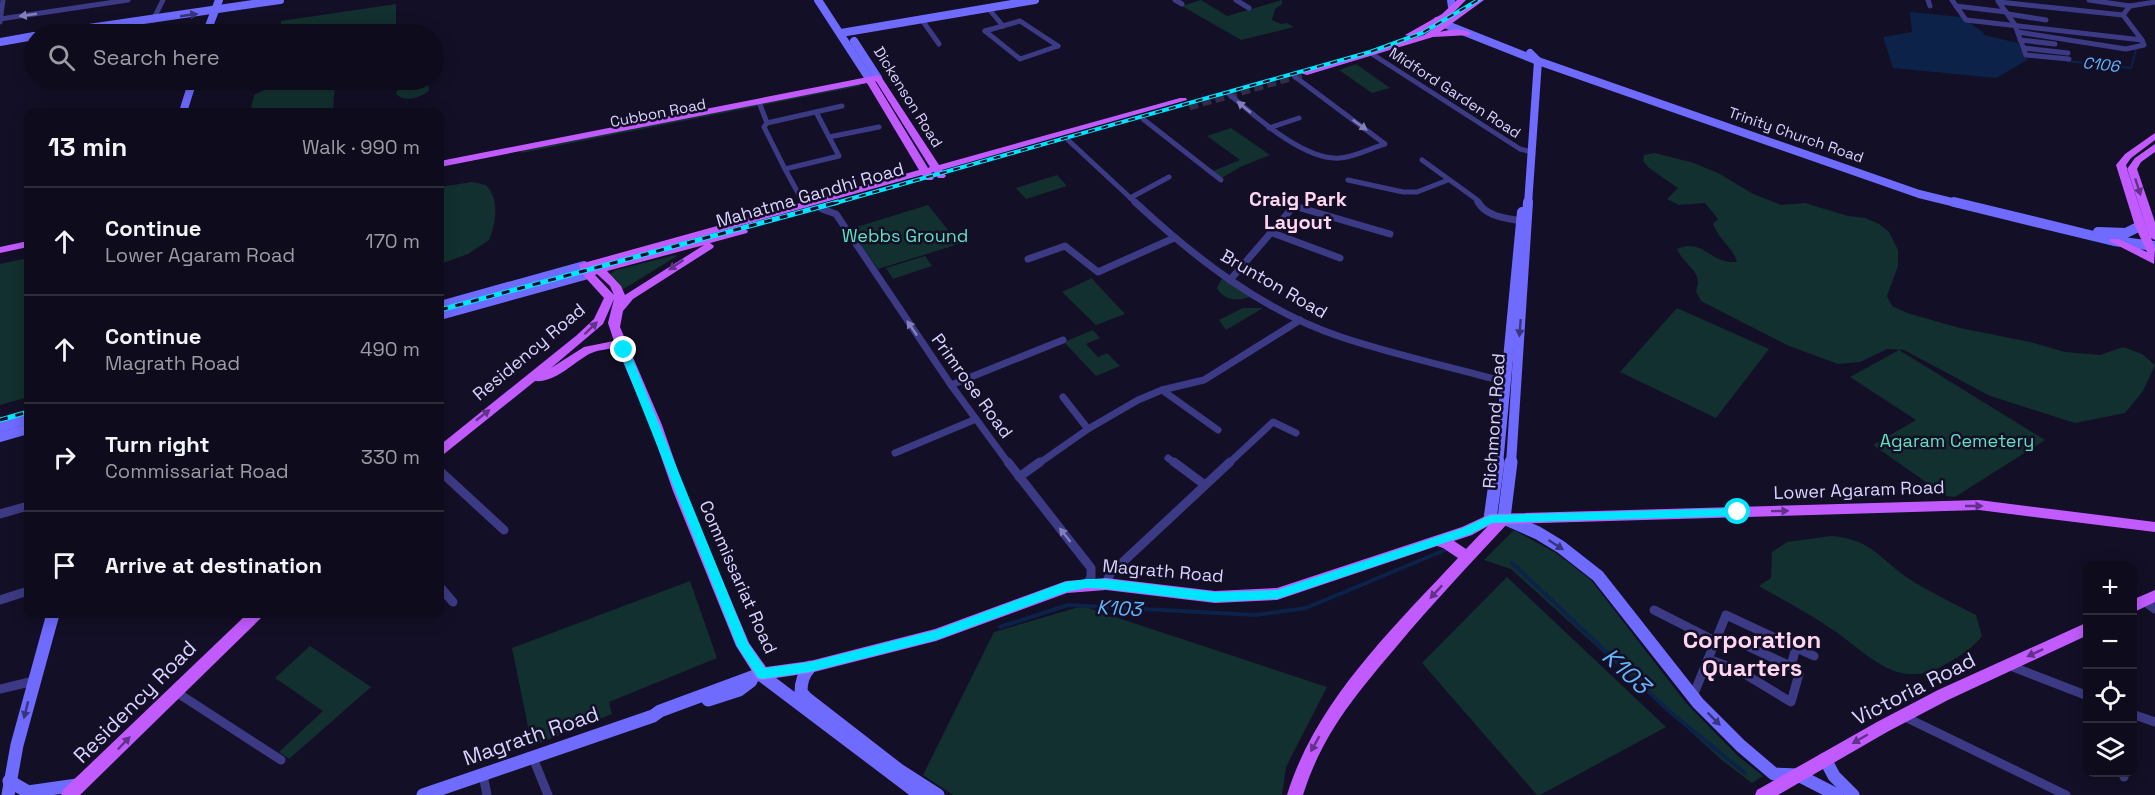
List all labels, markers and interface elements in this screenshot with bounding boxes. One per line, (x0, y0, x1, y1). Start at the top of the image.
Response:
one-way arrow (19, 10, 38, 19)
one-way arrow (179, 10, 198, 20)
search box (24, 24, 444, 90)
icon: search (45, 41, 78, 74)
text: Search here (93, 43, 220, 71)
street label: Dickenson Road (870, 43, 947, 151)
street label: Midford Garden Road (1386, 43, 1525, 142)
water label: C106 (2081, 52, 2123, 77)
street label: Cubbon Road (608, 94, 707, 131)
one-way arrow (1236, 100, 1252, 113)
street label: Trinity Church Road (1726, 102, 1866, 167)
one-way arrow (1351, 119, 1367, 131)
text: 13 min (48, 130, 127, 164)
text: Walk · 990 m (302, 134, 420, 160)
street label: Mahatma Gandhi Road (713, 157, 907, 232)
one-way arrow (2134, 178, 2143, 196)
district label: Craig Park Layout (1249, 186, 1347, 235)
text: Continue (105, 214, 201, 242)
park label: Webbs Ground (842, 224, 968, 247)
icon: ahead (48, 225, 81, 258)
text: 170 m (365, 228, 420, 254)
text: Lower Agaram Road (105, 242, 295, 268)
street label: Brunton Road (1217, 244, 1332, 323)
one-way arrow (668, 259, 684, 270)
street label: Residency Road (468, 298, 590, 405)
one-way arrow (1515, 319, 1525, 338)
one-way arrow (907, 320, 918, 336)
one-way arrow (584, 321, 599, 335)
text: Continue (105, 322, 201, 350)
street label: Primrose Road (927, 329, 1018, 443)
icon: ahead (48, 333, 81, 366)
text: 490 m (360, 336, 420, 362)
route end (610, 336, 636, 362)
text: Magrath Road (105, 350, 240, 376)
street label: Richmond Road (1477, 353, 1510, 489)
one-way arrow (475, 409, 491, 422)
park label: Agaram Cemetery (1880, 429, 2034, 452)
text: Turn right (105, 430, 210, 458)
icon: right (48, 441, 81, 474)
text: 330 m (361, 444, 420, 470)
text: Commissariat Road (105, 458, 289, 484)
street label: Lower Agaram Road (1773, 475, 1945, 504)
street label: Commissariat Road (694, 497, 783, 657)
route start (1724, 498, 1750, 524)
one-way arrow (1965, 501, 1984, 511)
one-way arrow (1770, 506, 1789, 516)
one-way arrow (1059, 527, 1072, 543)
one-way arrow (1548, 539, 1564, 550)
icon: arrive (48, 549, 81, 582)
text: Arrive at destination (105, 551, 322, 579)
street label: Magrath Road (1101, 554, 1225, 587)
map controls (2083, 561, 2137, 777)
button: + (2083, 561, 2137, 615)
one-way arrow (1429, 584, 1443, 598)
water label: K103 (1096, 594, 1145, 622)
button: − (2083, 615, 2137, 669)
district label: Corporation Quarters (1683, 624, 1821, 683)
street label: Residency Road (67, 634, 202, 769)
water label: K103 (1596, 641, 1659, 703)
street label: Victoria Road (1848, 646, 1980, 731)
one-way arrow (2026, 648, 2043, 657)
button: locate (2083, 669, 2137, 723)
street label: Magrath Road (459, 700, 602, 771)
one-way arrow (21, 701, 31, 720)
one-way arrow (1707, 712, 1721, 726)
button: layers (2083, 723, 2137, 777)
one-way arrow (1851, 734, 1868, 744)
one-way arrow (116, 736, 130, 750)
one-way arrow (1310, 736, 1320, 753)

